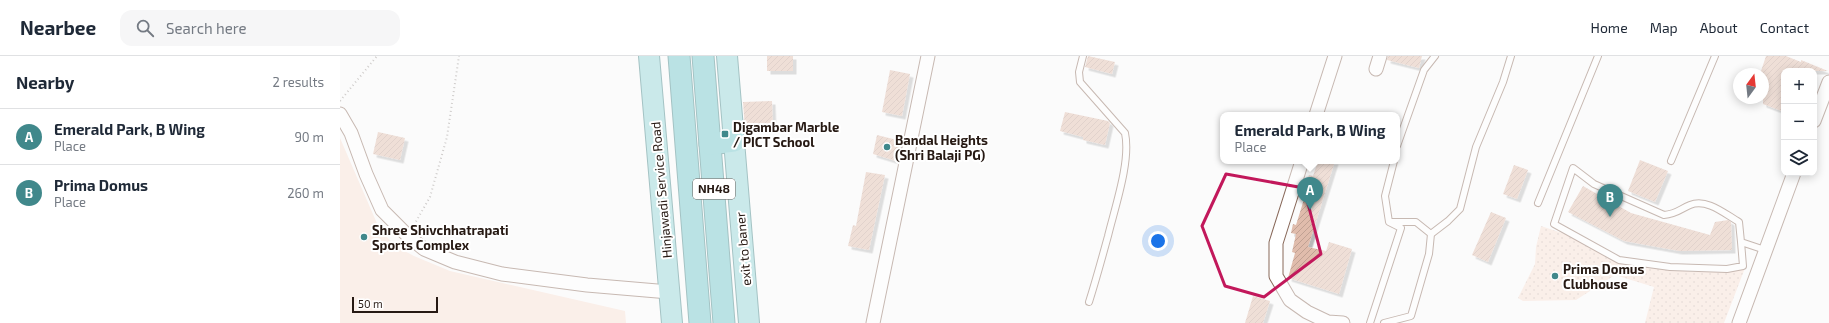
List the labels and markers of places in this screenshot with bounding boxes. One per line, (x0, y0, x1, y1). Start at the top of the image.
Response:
place label: Digambar Marble / PICT School (733, 119, 839, 150)
marker: Digambar Marble / PICT School (720, 129, 730, 139)
place label: Bandal Heights (Shri Balaji PG) (895, 132, 988, 163)
marker: Bandal Heights (Shri Balaji PG) (882, 142, 892, 152)
pin: A (1297, 177, 1323, 210)
pin: B (1597, 184, 1623, 217)
place label: Shree Shivchhatrapati Sports Complex (372, 222, 509, 253)
marker: Shree Shivchhatrapati Sports Complex (359, 232, 369, 242)
place label: Prima Domus Clubhouse (1563, 261, 1645, 292)
marker: Prima Domus Clubhouse (1550, 271, 1560, 281)

